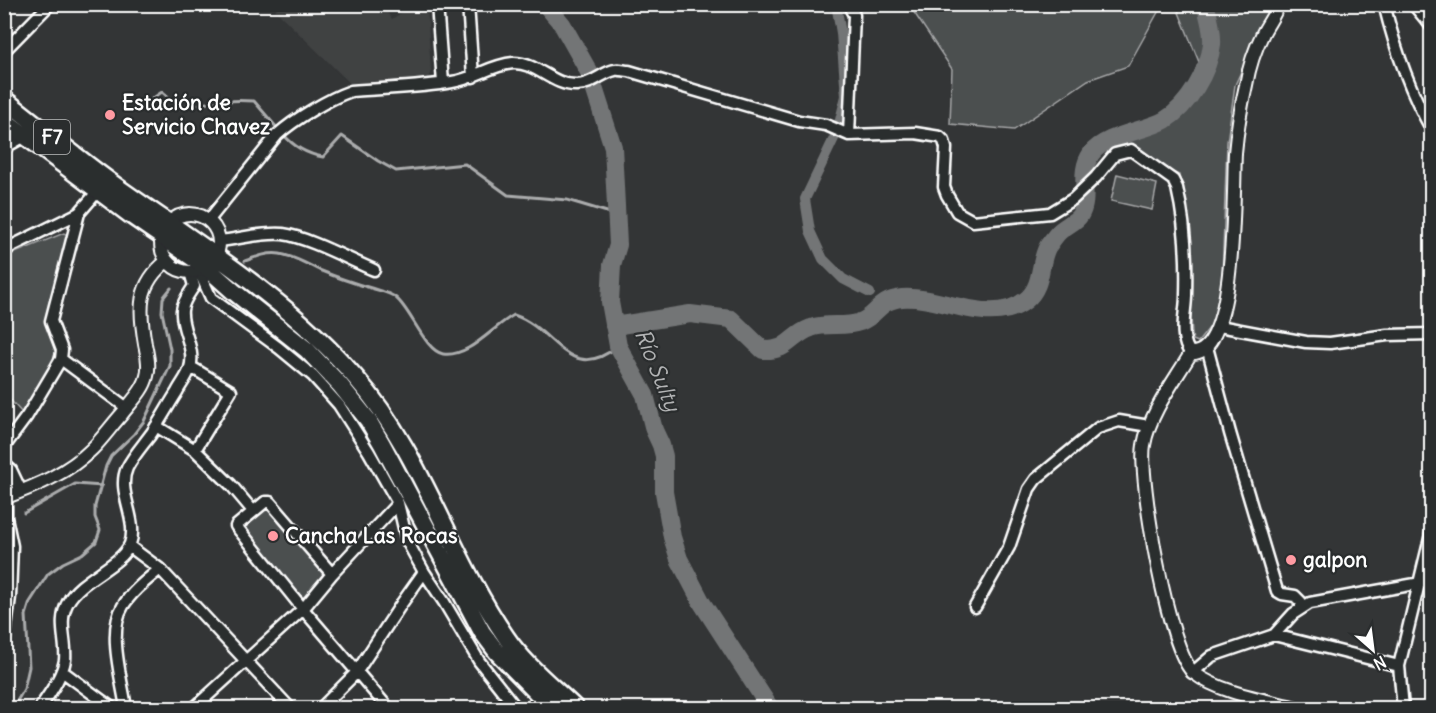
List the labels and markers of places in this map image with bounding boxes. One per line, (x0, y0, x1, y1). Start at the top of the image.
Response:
place label: Estación de Servicio Chavez (122, 89, 270, 140)
marker: Estación de Servicio Chavez (103, 108, 117, 122)
place label: Cancha Las Rocas (285, 522, 458, 549)
marker: Cancha Las Rocas (266, 529, 280, 543)
place label: galpon (1303, 546, 1367, 573)
marker: galpon (1284, 553, 1298, 567)

